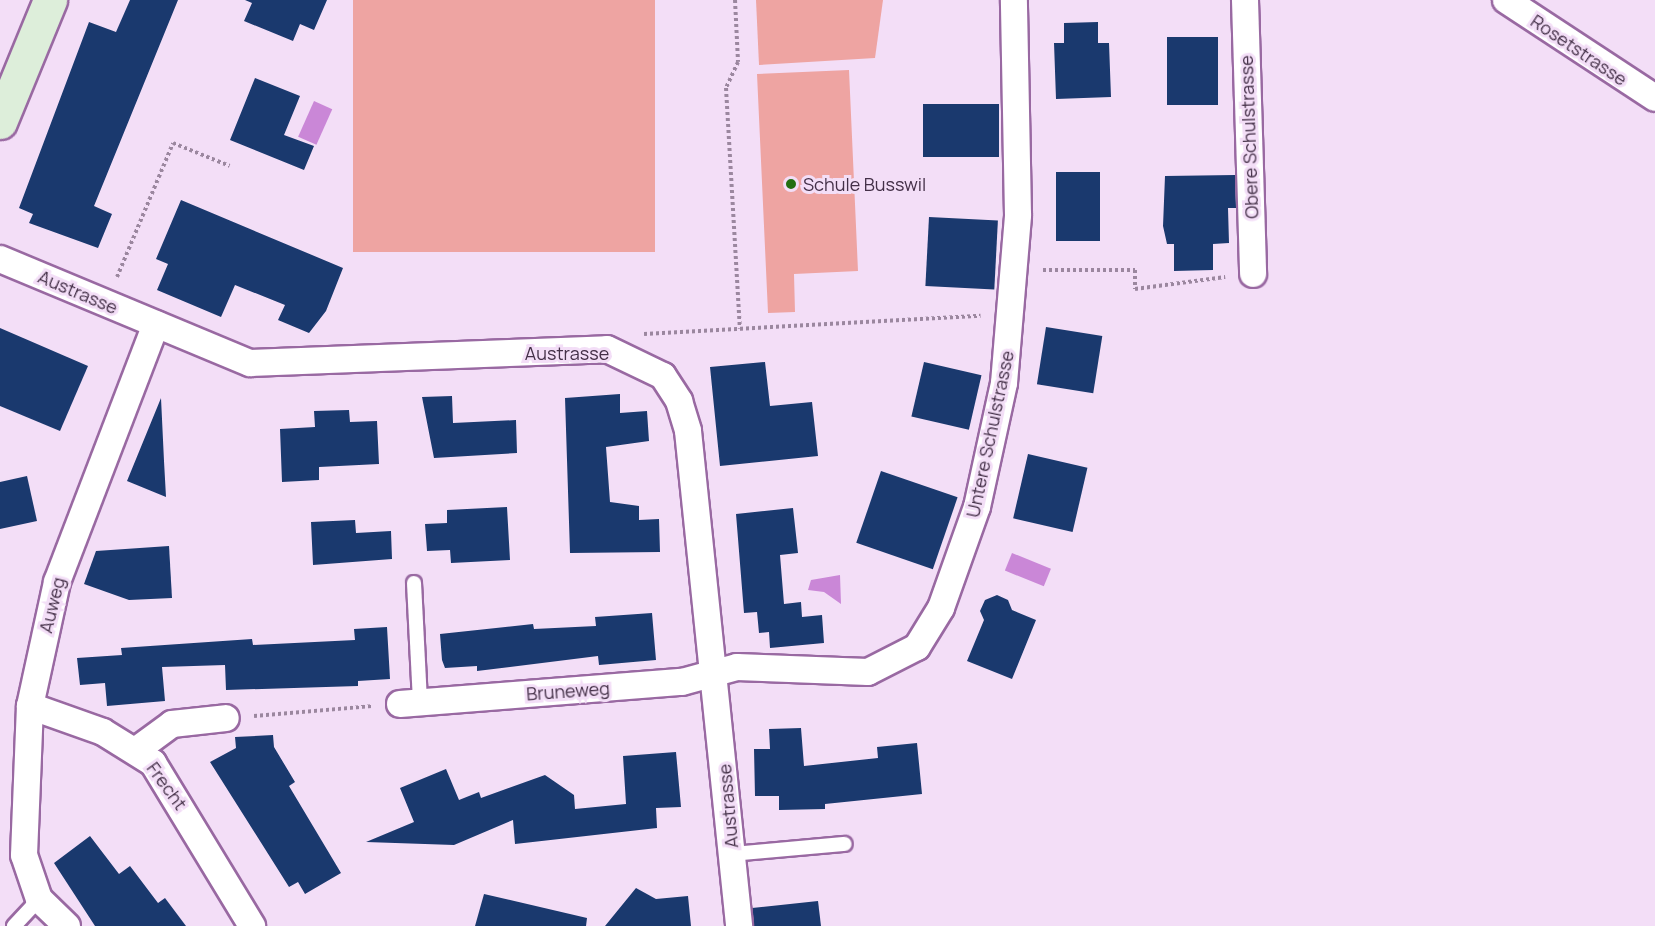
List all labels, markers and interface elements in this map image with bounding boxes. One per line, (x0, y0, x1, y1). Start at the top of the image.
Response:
street label: Rosetstrasse (1527, 10, 1631, 90)
street label: Obere Schulstrasse (1235, 55, 1263, 219)
place label: Schule Busswil (803, 173, 926, 195)
marker: Schule Busswil (784, 177, 798, 191)
street label: Austrasse (35, 266, 121, 318)
street label: Austrasse (525, 342, 609, 364)
street label: Untere Schulstrasse (962, 349, 1018, 519)
street label: Auweg (35, 575, 69, 635)
street label: Bruneweg (526, 677, 610, 705)
street label: Frecht (142, 758, 192, 814)
street label: Austrasse (714, 763, 742, 849)

